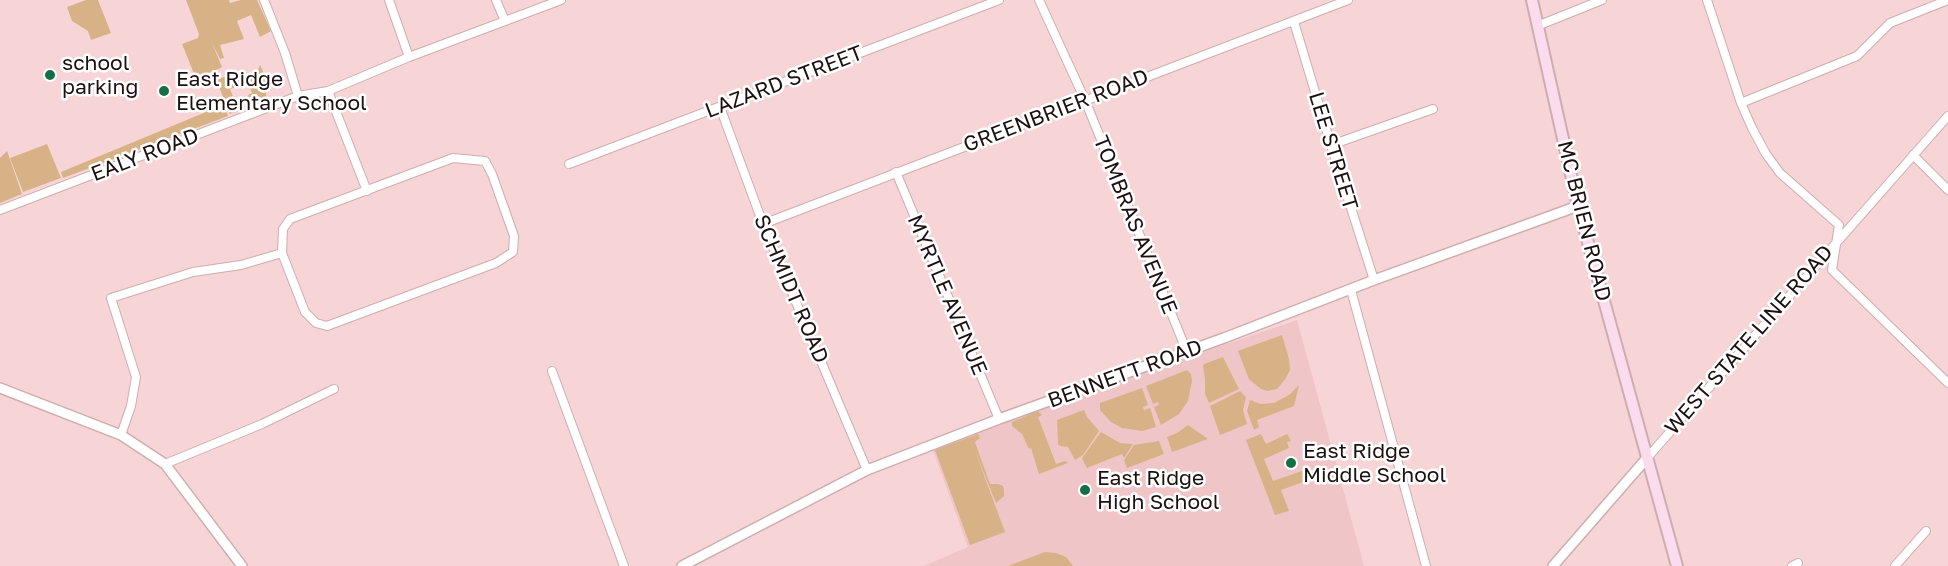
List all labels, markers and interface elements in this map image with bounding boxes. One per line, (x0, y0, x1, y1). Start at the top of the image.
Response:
street label: LAZARD STREET (702, 40, 866, 124)
place label: school parking (62, 50, 138, 100)
street label: GREENBRIER ROAD (960, 64, 1152, 158)
place label: East Ridge Elementary School (176, 66, 367, 116)
marker: school parking (43, 68, 57, 82)
marker: East Ridge Elementary School (157, 84, 171, 98)
street label: LEE STREET (1303, 89, 1363, 213)
street label: EALY ROAD (88, 123, 202, 187)
street label: TOMBRAS AVENUE (1088, 132, 1182, 318)
street label: MC BRIEN ROAD (1552, 138, 1616, 304)
street label: SCHMIDT ROAD (748, 211, 834, 367)
street label: MYRTLE AVENUE (902, 211, 992, 379)
street label: WEST STATE LINE ROAD (1660, 240, 1838, 440)
street label: BENNETT ROAD (1045, 334, 1205, 414)
place label: East Ridge Middle School (1303, 438, 1446, 488)
marker: East Ridge Middle School (1284, 456, 1298, 470)
place label: East Ridge High School (1097, 465, 1219, 515)
marker: East Ridge High School (1078, 483, 1092, 497)

